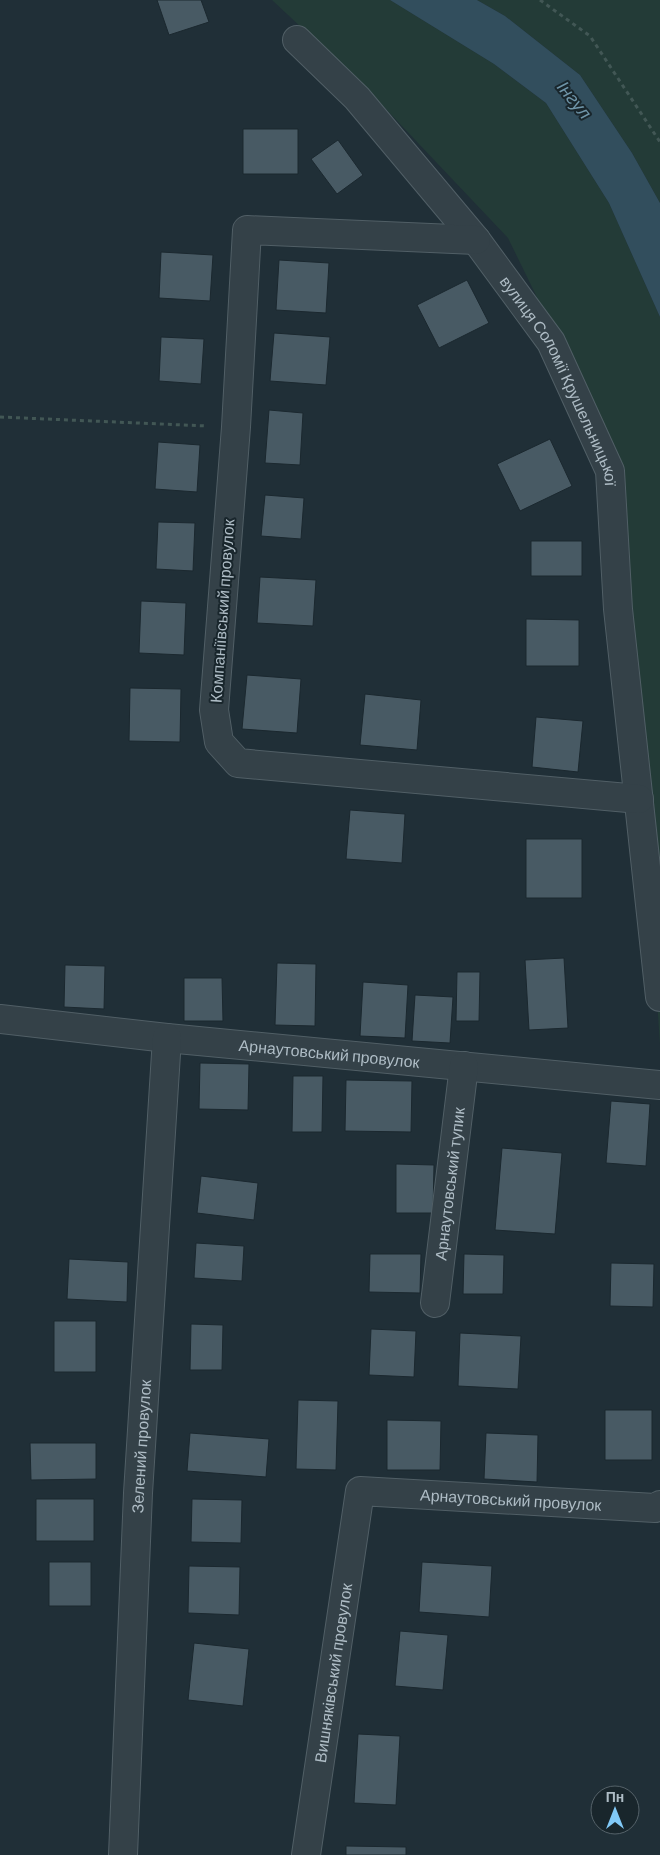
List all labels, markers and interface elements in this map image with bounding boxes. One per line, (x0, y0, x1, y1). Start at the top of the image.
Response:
water label: Інгул (553, 76, 597, 123)
street label: вулиця Соломії Крушельницької (497, 272, 621, 487)
street label: Компаніївський провулок (206, 518, 237, 703)
street label: Арнаутовський провулок (238, 1035, 422, 1071)
street label: Арнаутовський тупик (430, 1105, 468, 1261)
street label: Зелений провулок (127, 1378, 154, 1514)
street label: Арнаутовський провулок (420, 1484, 603, 1514)
street label: Вишняківський провулок (310, 1581, 355, 1764)
north arrow (590, 1785, 640, 1835)
text: Пн (606, 1788, 624, 1805)

